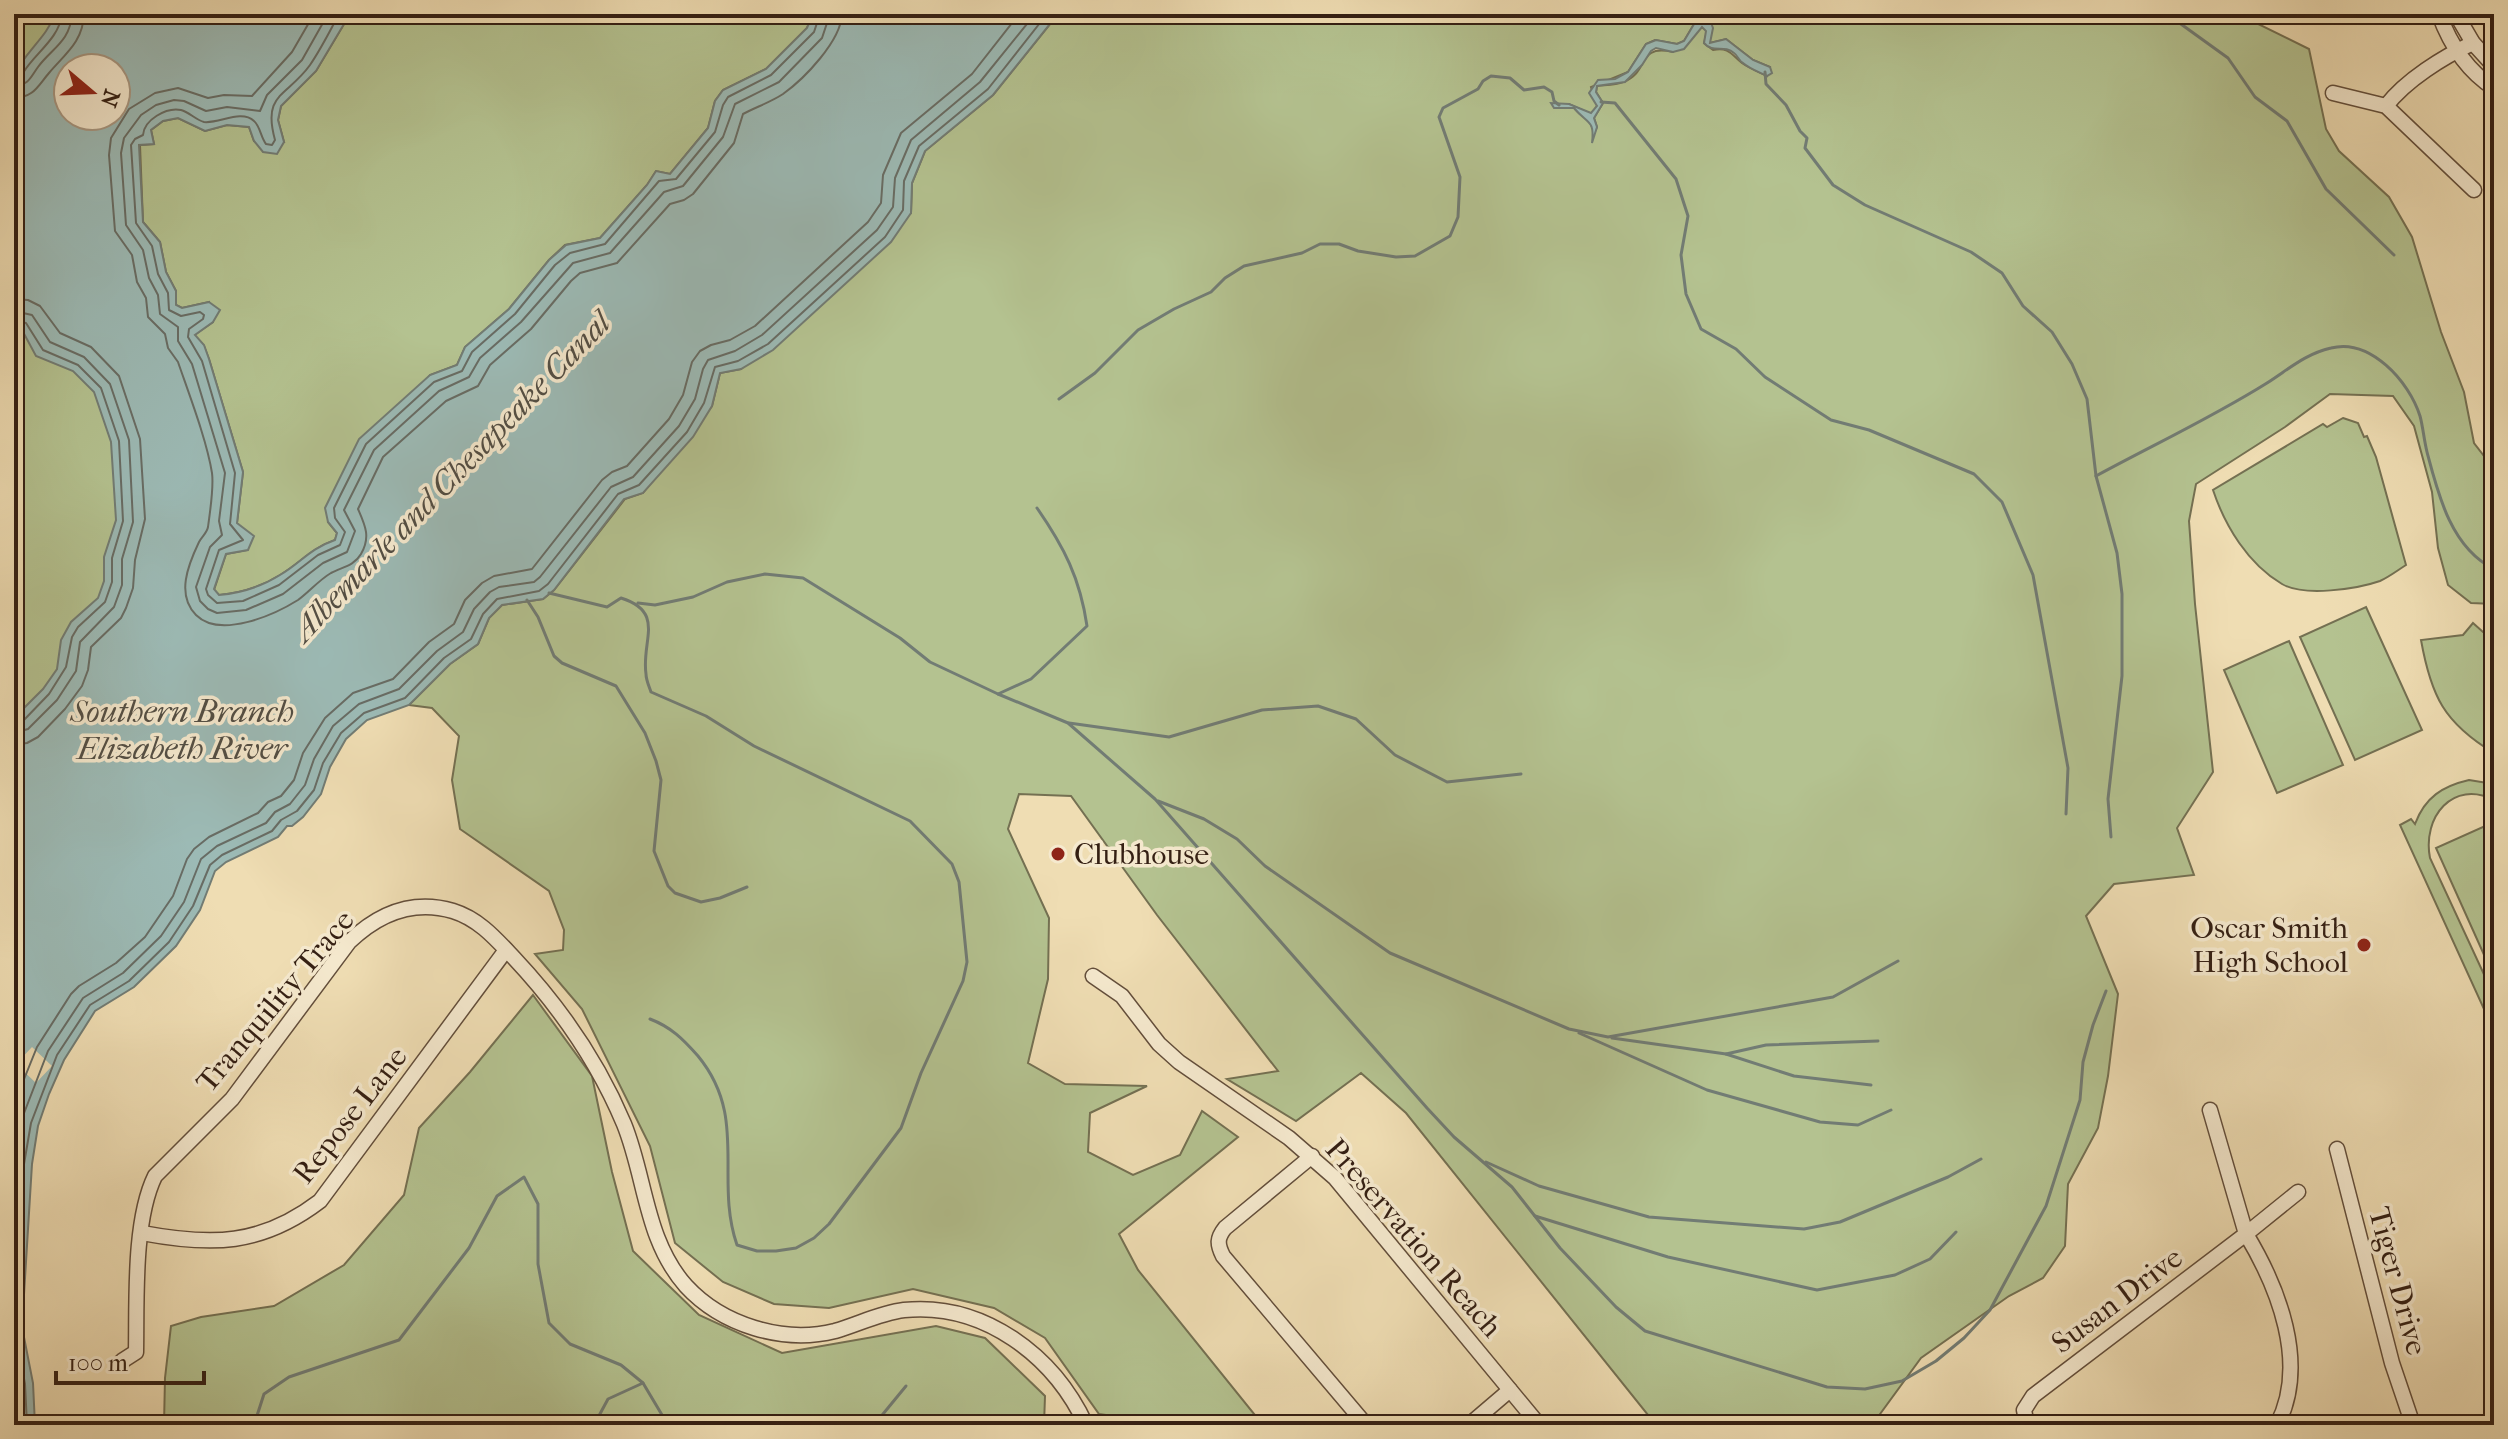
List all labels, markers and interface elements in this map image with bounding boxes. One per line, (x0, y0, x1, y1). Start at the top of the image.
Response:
north arrow (52, 52, 132, 132)
text: N (95, 86, 125, 111)
water label: Albemarle and Chesapeake Canal (282, 302, 620, 651)
water label: Southern Branch Elizabeth River (69, 693, 294, 767)
place label: Clubhouse (1074, 837, 1209, 872)
marker: Clubhouse (1049, 845, 1067, 863)
street label: Tranquility Trace (189, 903, 362, 1099)
place label: Oscar Smith High School (2190, 911, 2348, 980)
marker: Oscar Smith High School (2355, 936, 2373, 954)
street label: Repose Lane (286, 1040, 415, 1191)
street label: Preservation Reach (1318, 1132, 1509, 1345)
street label: Tiger Drive (2361, 1203, 2434, 1359)
street label: Susan Drive (2045, 1240, 2190, 1361)
scale bar (56, 1335, 204, 1385)
text: 100 m (68, 1349, 128, 1377)

